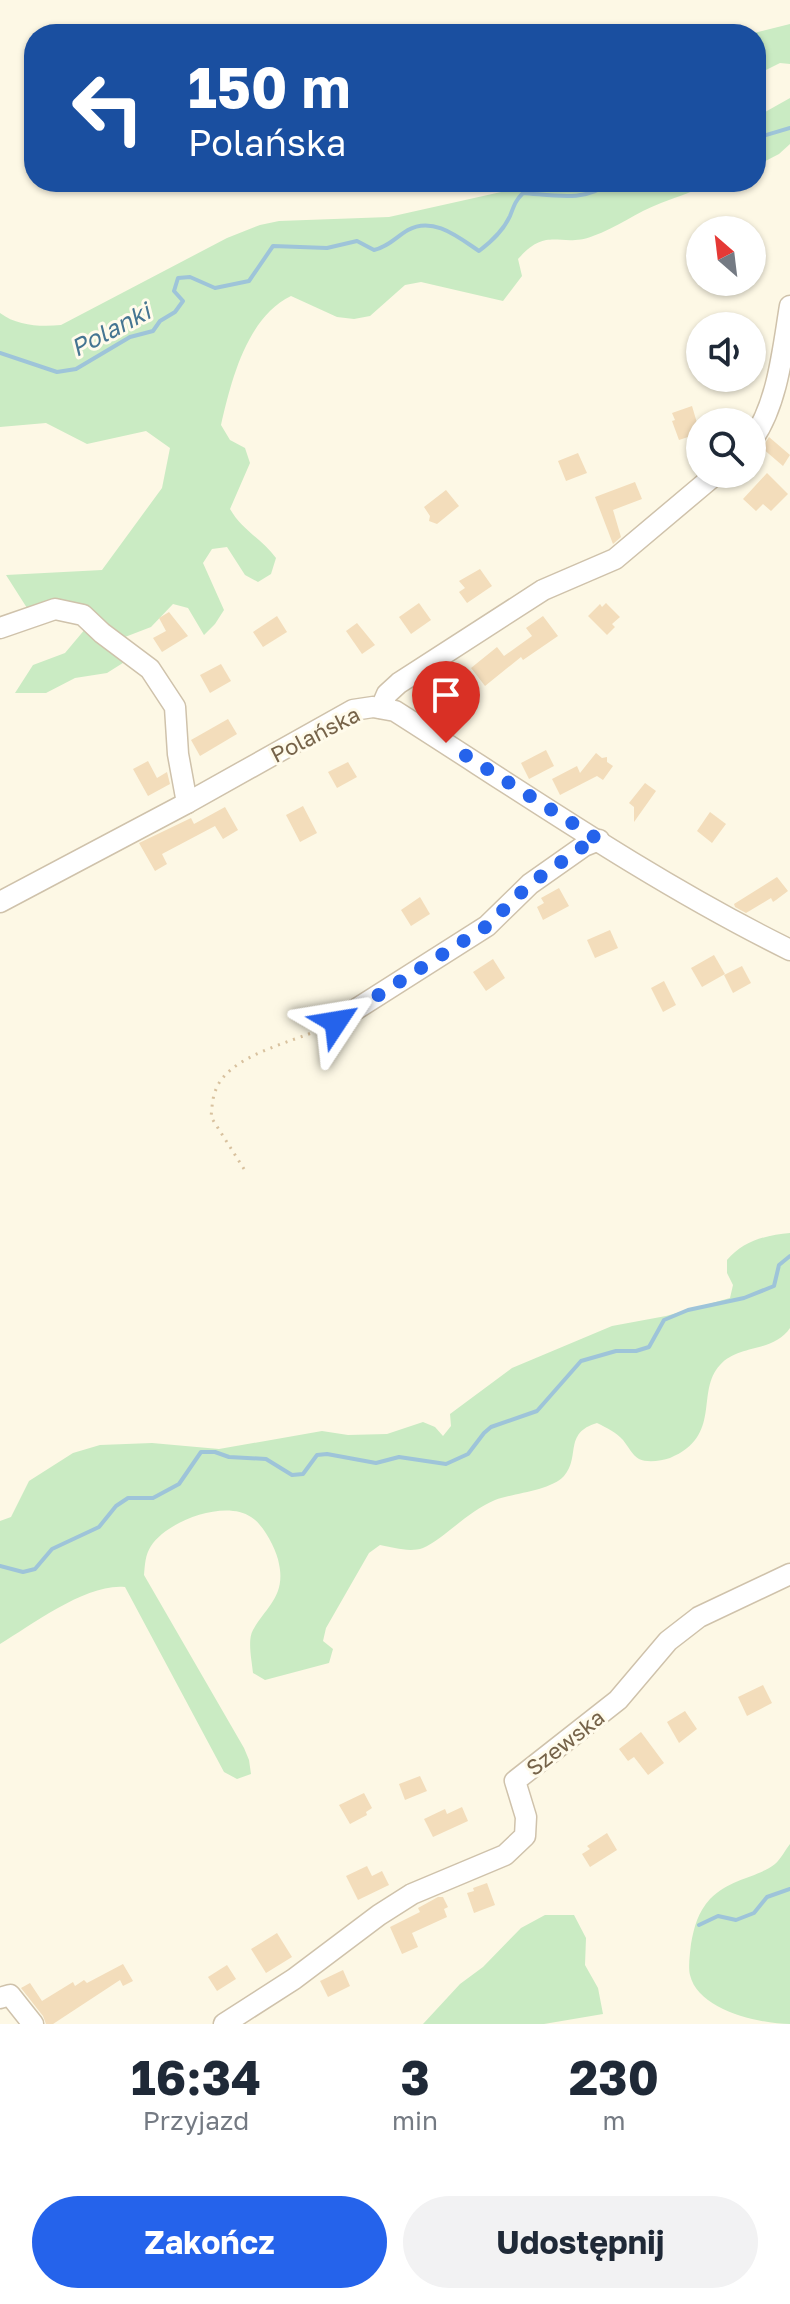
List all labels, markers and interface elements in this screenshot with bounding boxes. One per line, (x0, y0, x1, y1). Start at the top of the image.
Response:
text: 150 m (188, 53, 350, 120)
icon: left (56, 56, 160, 160)
text: Polańska (188, 121, 346, 164)
north arrow (686, 216, 766, 296)
map controls (686, 216, 766, 488)
water label: Polanki (65, 295, 157, 362)
button: sound (686, 312, 766, 392)
button: search (686, 408, 766, 488)
pin (412, 661, 480, 743)
icon: arrive (424, 673, 468, 717)
street label: Polańska (266, 700, 364, 768)
position arrow (294, 980, 378, 1064)
street label: Szewska (521, 1703, 609, 1781)
text: 16:34 (131, 2048, 261, 2106)
text: 3 (400, 2048, 430, 2106)
text: 230 (569, 2048, 659, 2106)
text: Przyjazd (143, 2105, 249, 2136)
text: min (392, 2105, 438, 2136)
text: m (602, 2105, 625, 2136)
button: Zakończ (32, 2196, 387, 2288)
button: Udostępnij (403, 2196, 758, 2288)

